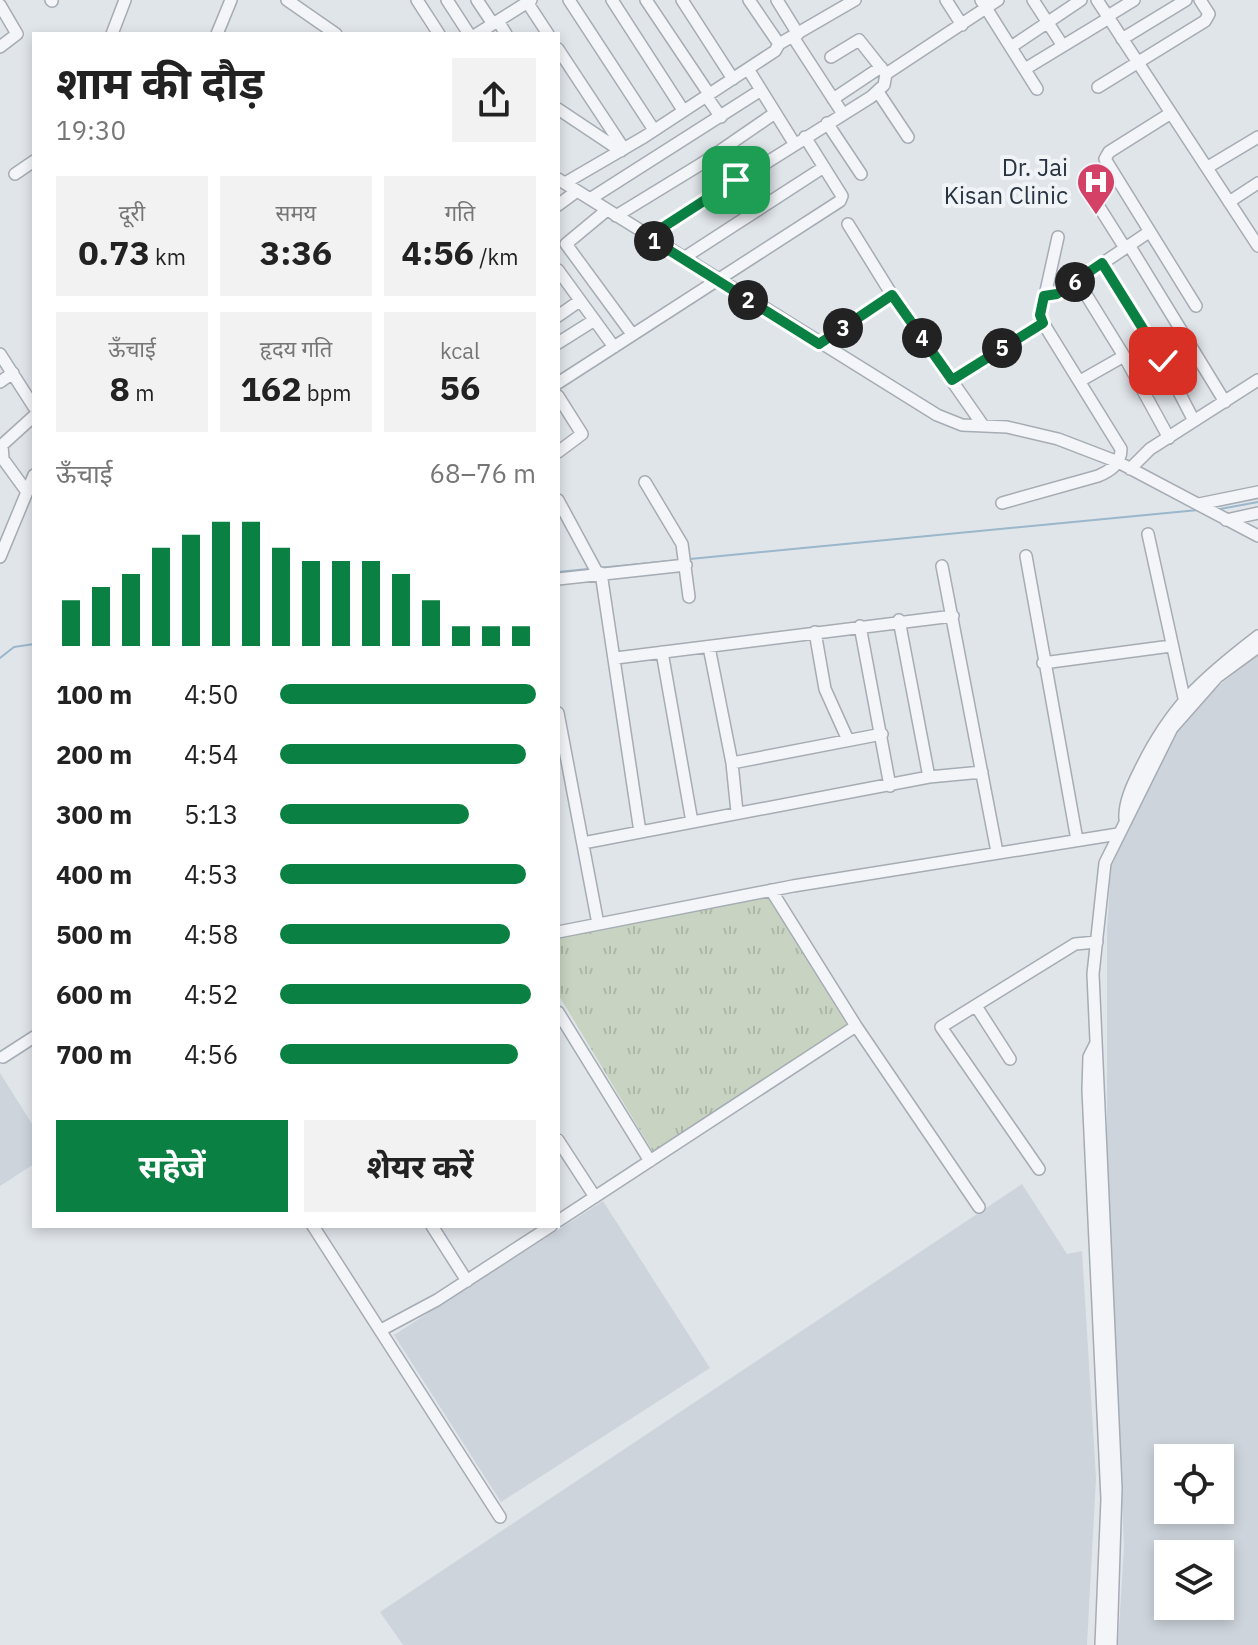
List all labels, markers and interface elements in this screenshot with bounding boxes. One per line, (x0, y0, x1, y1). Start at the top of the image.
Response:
text: शाम की दौड़ (56, 54, 264, 111)
button: share (452, 58, 536, 142)
text: 19:30 (56, 113, 126, 147)
pin (702, 146, 770, 214)
place label: Dr. Jai Kisan Clinic (944, 151, 1068, 211)
icon: arrive (714, 158, 758, 202)
hospital icon: Dr. Jai Kisan Clinic (1075, 161, 1117, 216)
text: दूरी (119, 198, 145, 227)
text: समय (276, 198, 316, 227)
text: गति (445, 198, 475, 227)
pin: 1 (634, 221, 674, 261)
text: 1 (647, 226, 661, 255)
text: 0.73 (78, 230, 150, 274)
text: 3:36 (260, 230, 332, 274)
text: 4:56 (402, 230, 474, 274)
text: km (150, 242, 186, 271)
text: /km (474, 242, 518, 271)
pin: 6 (1055, 262, 1095, 302)
text: 6 (1068, 267, 1082, 296)
pin: 2 (728, 280, 768, 320)
text: 2 (741, 285, 755, 314)
pin: 3 (823, 308, 863, 348)
text: 3 (836, 313, 850, 342)
pin: 4 (902, 318, 942, 358)
text: 4 (915, 323, 929, 352)
pin (1129, 327, 1197, 395)
pin: 5 (982, 328, 1022, 368)
text: 5 (995, 333, 1009, 362)
text: ऊँचाई (108, 334, 156, 363)
text: हृदय गति (260, 334, 332, 363)
text: kcal (440, 336, 480, 365)
icon: check (1141, 339, 1185, 383)
text: 56 (440, 365, 480, 409)
text: 8 (110, 366, 130, 410)
text: 162 (240, 366, 302, 410)
text: m (130, 378, 154, 407)
text: bpm (302, 378, 352, 407)
text: ऊँचाई (56, 456, 112, 490)
text: 68–76 m (429, 456, 536, 490)
text: 100 m (56, 677, 132, 711)
text: 4:50 (184, 677, 238, 711)
text: 200 m (56, 737, 132, 771)
text: 4:54 (184, 737, 238, 771)
text: 300 m (56, 797, 132, 831)
text: 5:13 (184, 797, 238, 831)
text: 400 m (56, 857, 132, 891)
text: 4:53 (184, 857, 238, 891)
text: 500 m (56, 917, 132, 951)
text: 4:58 (184, 917, 238, 951)
text: 600 m (56, 977, 132, 1011)
text: 4:52 (184, 977, 238, 1011)
text: 700 m (56, 1037, 132, 1071)
text: 4:56 (184, 1037, 238, 1071)
button: सहेजें (56, 1120, 288, 1212)
button: शेयर करें (304, 1120, 536, 1212)
map controls (1154, 1444, 1234, 1620)
button: locate (1154, 1444, 1234, 1524)
button: layers (1154, 1540, 1234, 1620)

